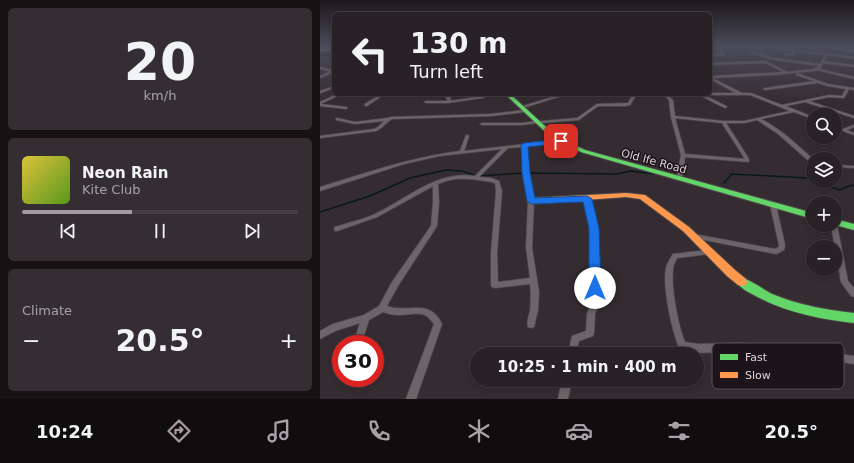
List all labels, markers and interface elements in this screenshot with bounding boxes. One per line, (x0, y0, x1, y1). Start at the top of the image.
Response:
text: 130 m (410, 27, 507, 60)
icon: left (344, 28, 396, 80)
text: 20 (124, 32, 196, 92)
text: Turn left (410, 61, 483, 82)
text: km/h (144, 88, 176, 103)
map controls (806, 108, 842, 276)
button: search (806, 108, 842, 144)
pin (544, 124, 578, 158)
icon: arrive (550, 130, 572, 152)
street label: Old Ife Road (620, 147, 688, 176)
button: layers (806, 152, 842, 188)
text: Neon Rain (82, 164, 168, 182)
text: Kite Club (82, 182, 141, 197)
button: + (806, 196, 842, 232)
icon: previous (57, 220, 79, 242)
icon: pause (149, 220, 171, 242)
icon: next (241, 220, 263, 242)
button: − (806, 240, 842, 276)
position arrow (574, 267, 616, 309)
text: Climate (22, 303, 72, 318)
text: 20.5° (115, 323, 205, 358)
text: − (22, 328, 40, 353)
text: + (280, 328, 298, 353)
speed limit sign: 30 (332, 335, 384, 387)
legend (712, 343, 844, 389)
text: Fast (745, 351, 768, 364)
text: 10:25 · 1 min · 400 m (497, 358, 677, 376)
text: Slow (745, 369, 771, 382)
icon: directions (165, 417, 193, 445)
icon: music (265, 417, 293, 445)
icon: phone (365, 417, 393, 445)
icon: climate (465, 417, 493, 445)
icon: car (565, 417, 593, 445)
icon: filters (665, 417, 693, 445)
text: 10:24 (36, 421, 93, 442)
text: 20.5° (765, 421, 818, 442)

